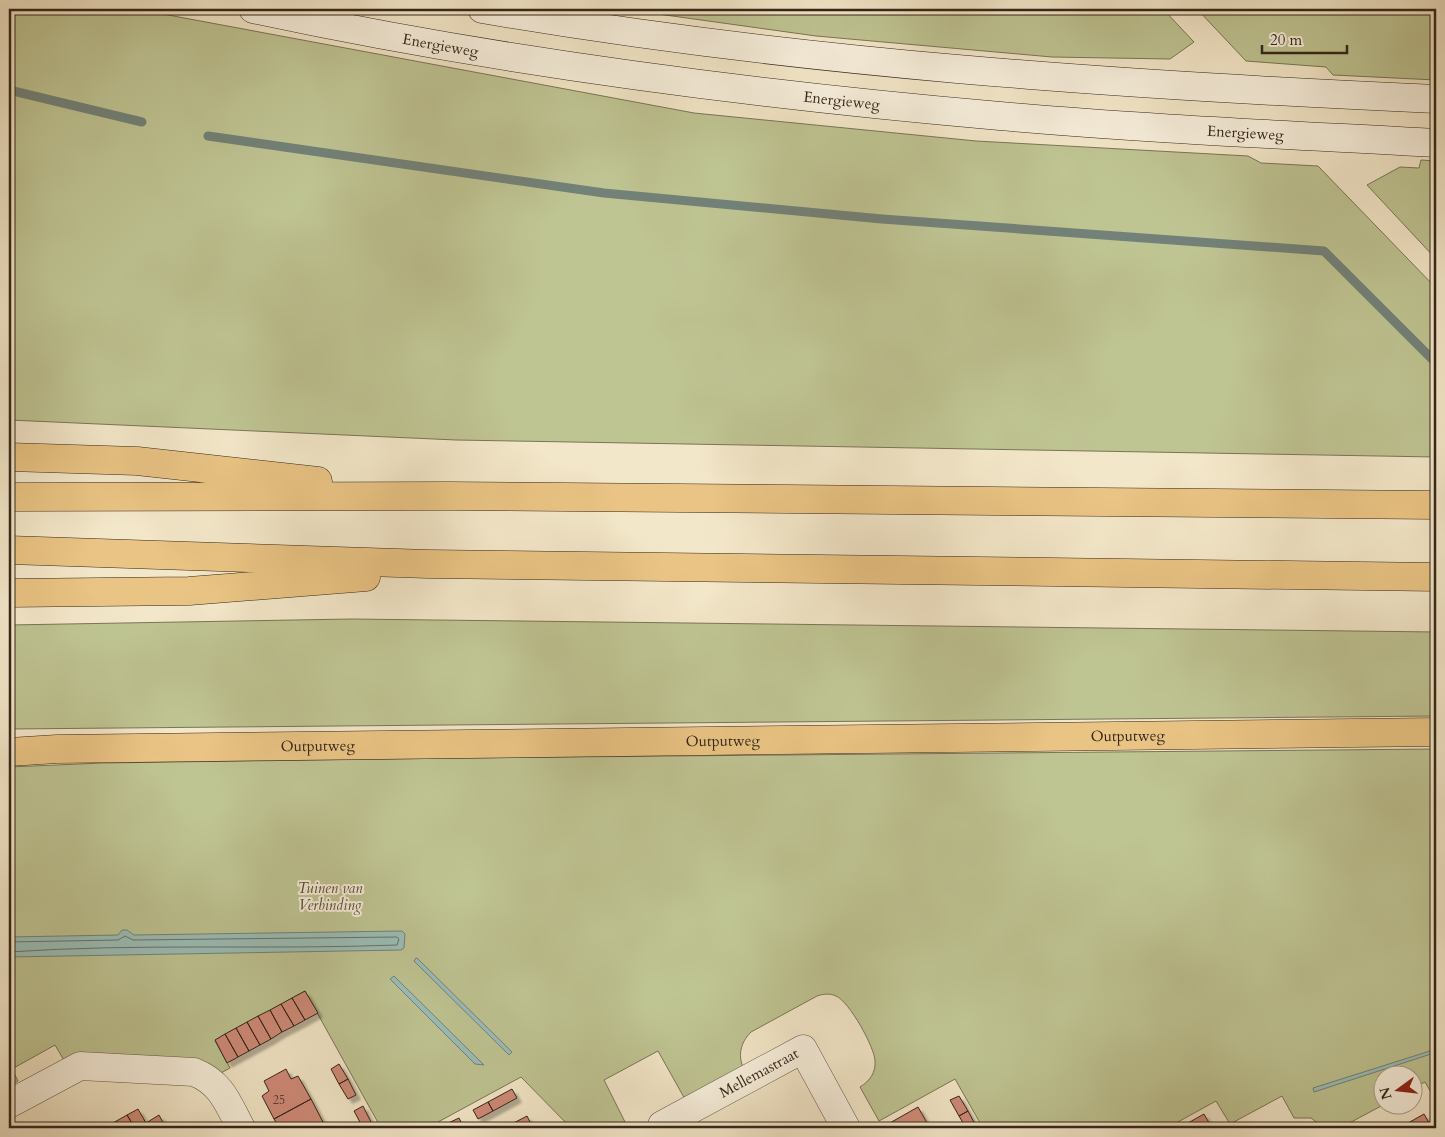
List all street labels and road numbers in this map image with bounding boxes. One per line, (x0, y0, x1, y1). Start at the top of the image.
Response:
street label: Energieweg (401, 29, 481, 62)
street label: Energieweg (802, 87, 881, 115)
street label: Energieweg (1206, 121, 1285, 145)
street label: Outputweg (1091, 725, 1166, 746)
street label: Outputweg (686, 730, 761, 751)
street label: Outputweg (281, 735, 356, 756)
street label: Mellemastraat (716, 1043, 802, 1102)

